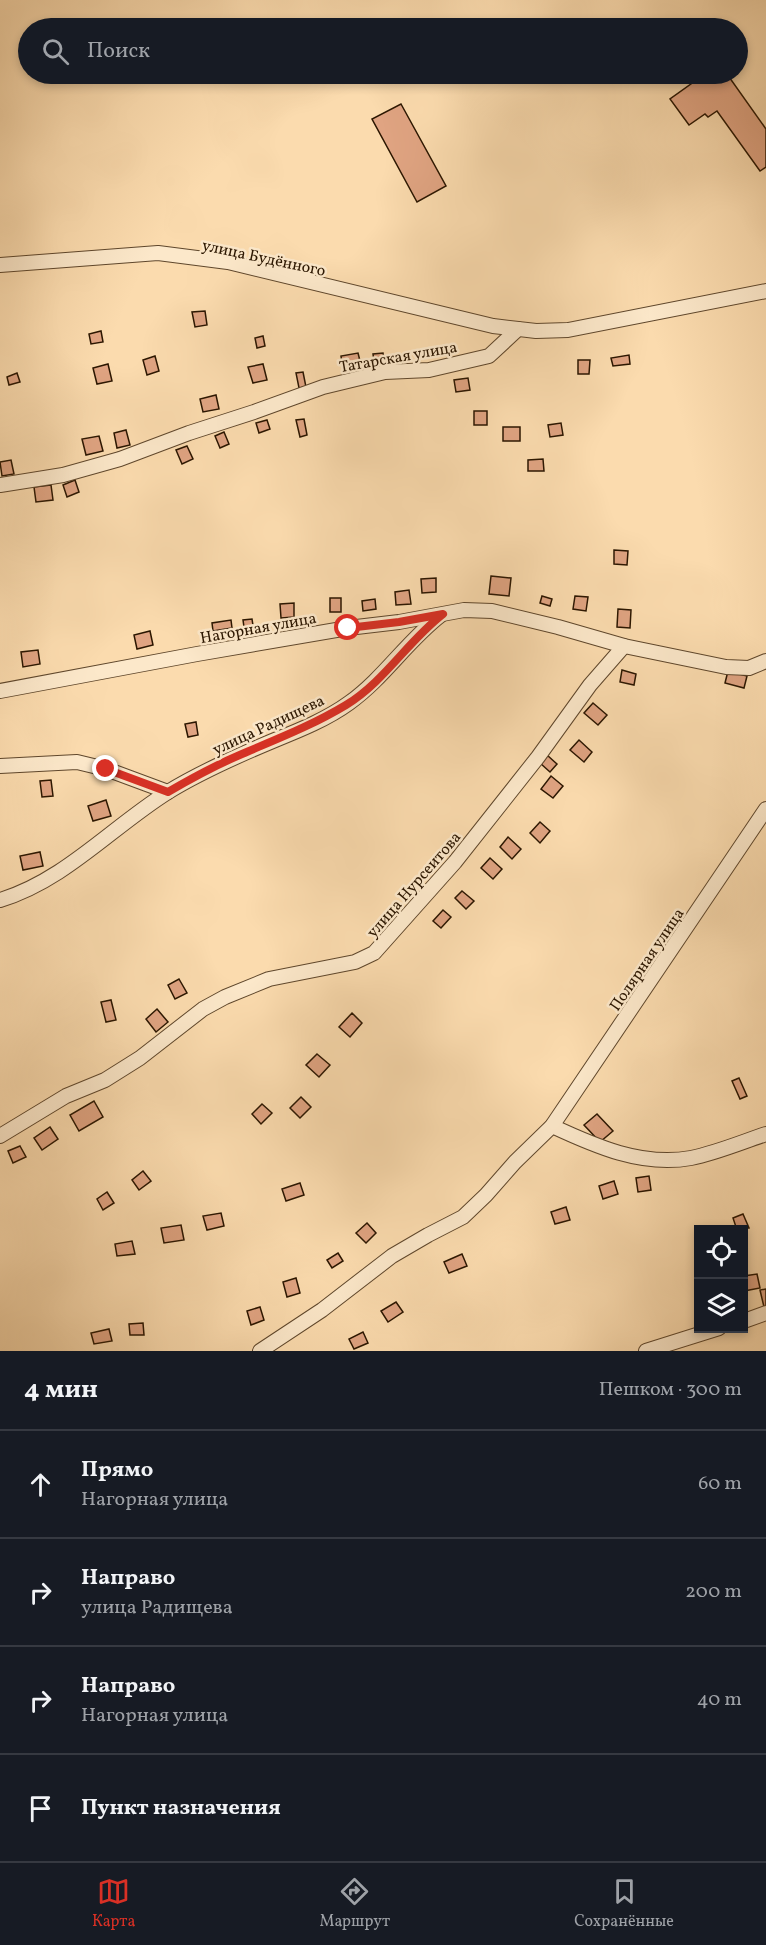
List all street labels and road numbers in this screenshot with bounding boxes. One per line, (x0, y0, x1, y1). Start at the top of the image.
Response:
street label: улица Будённого (200, 235, 327, 283)
street label: Татарская улица (338, 337, 459, 379)
street label: Нагорная улица (198, 608, 318, 650)
street label: улица Радищева (209, 690, 329, 761)
street label: улица Нурсеитова (362, 827, 467, 943)
street label: Полярная улица (605, 904, 690, 1016)

